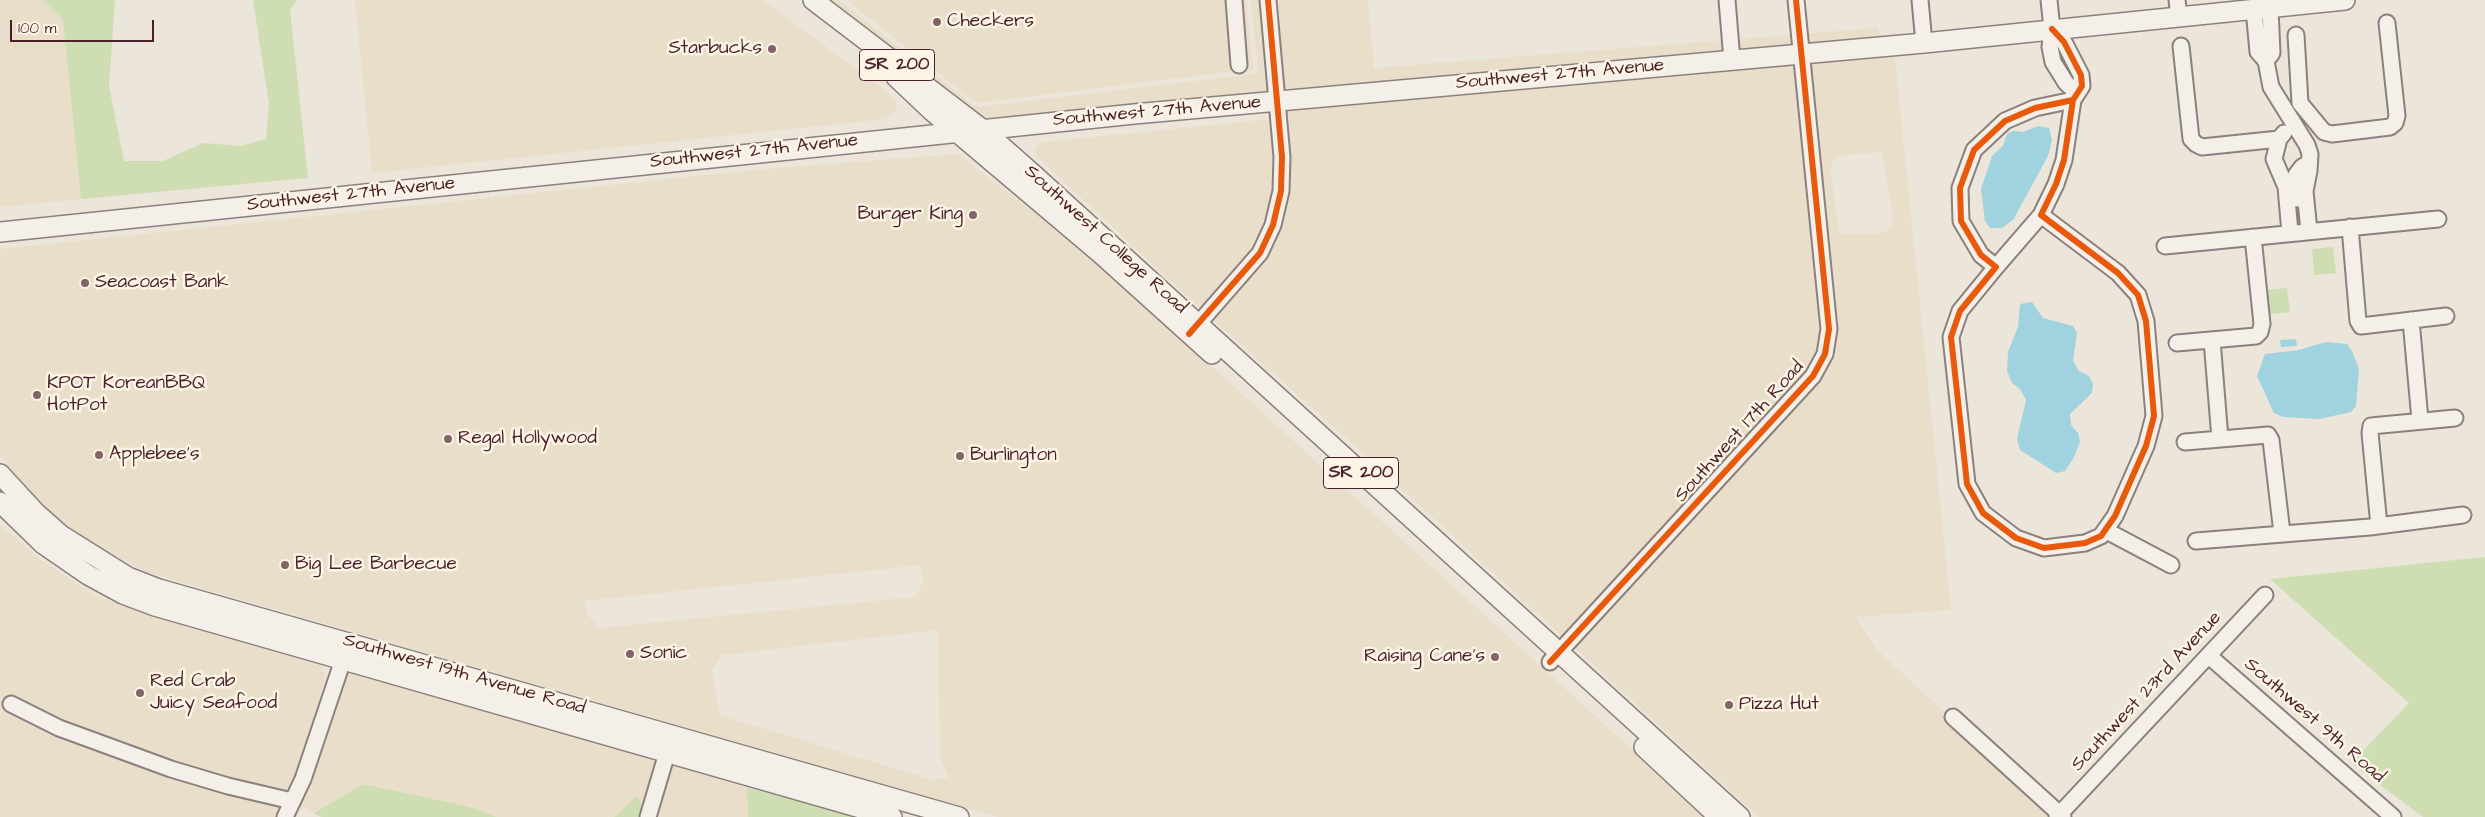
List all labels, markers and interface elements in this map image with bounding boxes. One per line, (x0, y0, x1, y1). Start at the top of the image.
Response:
scale bar (12, 10, 156, 42)
place label: Checkers (947, 11, 1034, 33)
marker: Checkers (931, 16, 943, 28)
text: 100 m (18, 18, 57, 39)
place label: Starbucks (668, 38, 762, 60)
marker: Starbucks (766, 43, 778, 55)
road number: SR 200 (860, 50, 934, 80)
street label: Southwest 27th Avenue (1455, 55, 1665, 95)
street label: Southwest 27th Avenue (1052, 92, 1262, 132)
street label: Southwest 27th Avenue (649, 130, 859, 174)
street label: Southwest College Road (1019, 161, 1191, 319)
street label: Southwest 27th Avenue (246, 173, 456, 217)
place label: Burger King (858, 204, 963, 226)
marker: Burger King (967, 209, 979, 221)
place label: Seacoast Bank (95, 272, 229, 294)
marker: Seacoast Bank (79, 277, 91, 289)
street label: Southwest 17th Road (1670, 357, 1810, 507)
place label: KPOT KoreanBBQ HotPot (47, 373, 205, 417)
marker: KPOT KoreanBBQ HotPot (31, 389, 43, 401)
place label: Regal Hollywood (458, 428, 597, 450)
marker: Regal Hollywood (442, 433, 454, 445)
place label: Applebee's (109, 444, 199, 466)
place label: Burlington (970, 445, 1057, 467)
marker: Applebee's (93, 449, 105, 461)
marker: Burlington (954, 450, 966, 462)
road number: SR 200 (1324, 458, 1398, 488)
place label: Big Lee Barbecue (295, 554, 457, 576)
marker: Big Lee Barbecue (279, 559, 291, 571)
street label: Southwest 23rd Avenue (2067, 607, 2227, 777)
street label: Southwest 19th Avenue Road (340, 629, 588, 721)
place label: Sonic (640, 643, 687, 665)
place label: Raising Cane's (1364, 646, 1485, 668)
marker: Sonic (624, 648, 636, 660)
marker: Raising Cane's (1489, 651, 1501, 663)
street label: Southwest 9th Road (2239, 654, 2389, 788)
place label: Red Crab Juicy Seafood (150, 671, 277, 715)
marker: Red Crab Juicy Seafood (134, 687, 146, 699)
place label: Pizza Hut (1739, 694, 1819, 716)
marker: Pizza Hut (1723, 699, 1735, 711)

